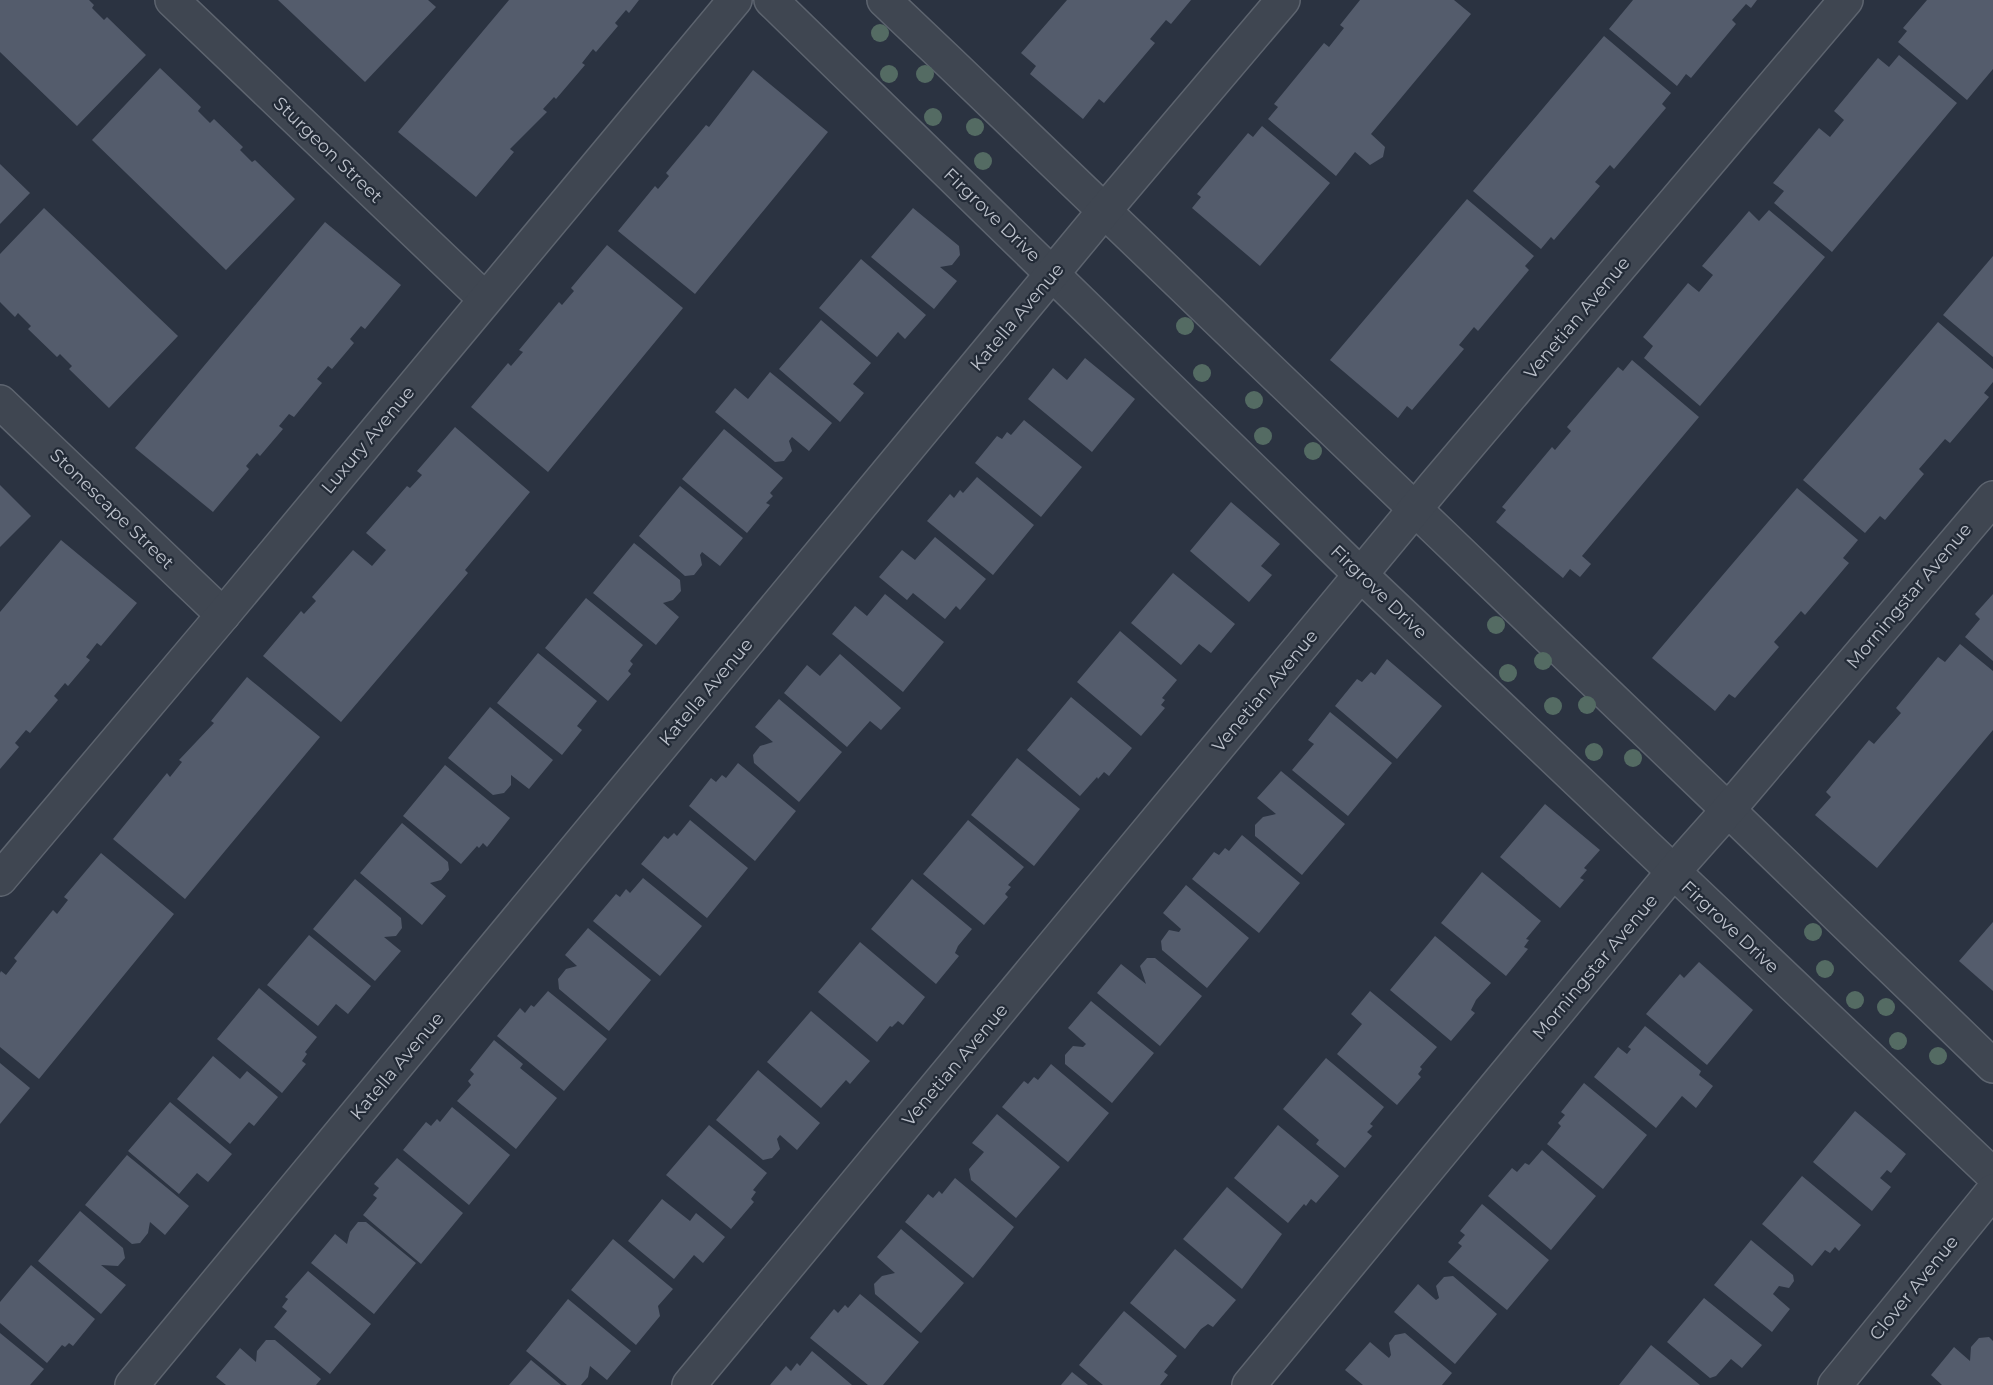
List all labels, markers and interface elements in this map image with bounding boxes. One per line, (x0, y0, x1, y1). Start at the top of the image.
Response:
street label: Sturgeon Street (269, 92, 387, 208)
street label: Firgrove Drive (939, 163, 1045, 267)
street label: Venetian Avenue (1519, 252, 1635, 384)
street label: Katella Avenue (966, 259, 1069, 375)
street label: Luxury Avenue (317, 382, 419, 498)
street label: Stonescape Street (45, 444, 179, 574)
street label: Morningstar Avenue (1842, 519, 1976, 673)
street label: Firgrove Drive (1326, 540, 1432, 644)
street label: Venetian Avenue (1207, 625, 1323, 757)
street label: Katella Avenue (655, 634, 758, 750)
street label: Firgrove Drive (1677, 876, 1784, 978)
street label: Morningstar Avenue (1528, 890, 1662, 1044)
street label: Venetian Avenue (897, 999, 1013, 1131)
street label: Katella Avenue (346, 1008, 449, 1124)
street label: Clover Avenue (1865, 1231, 1963, 1345)

